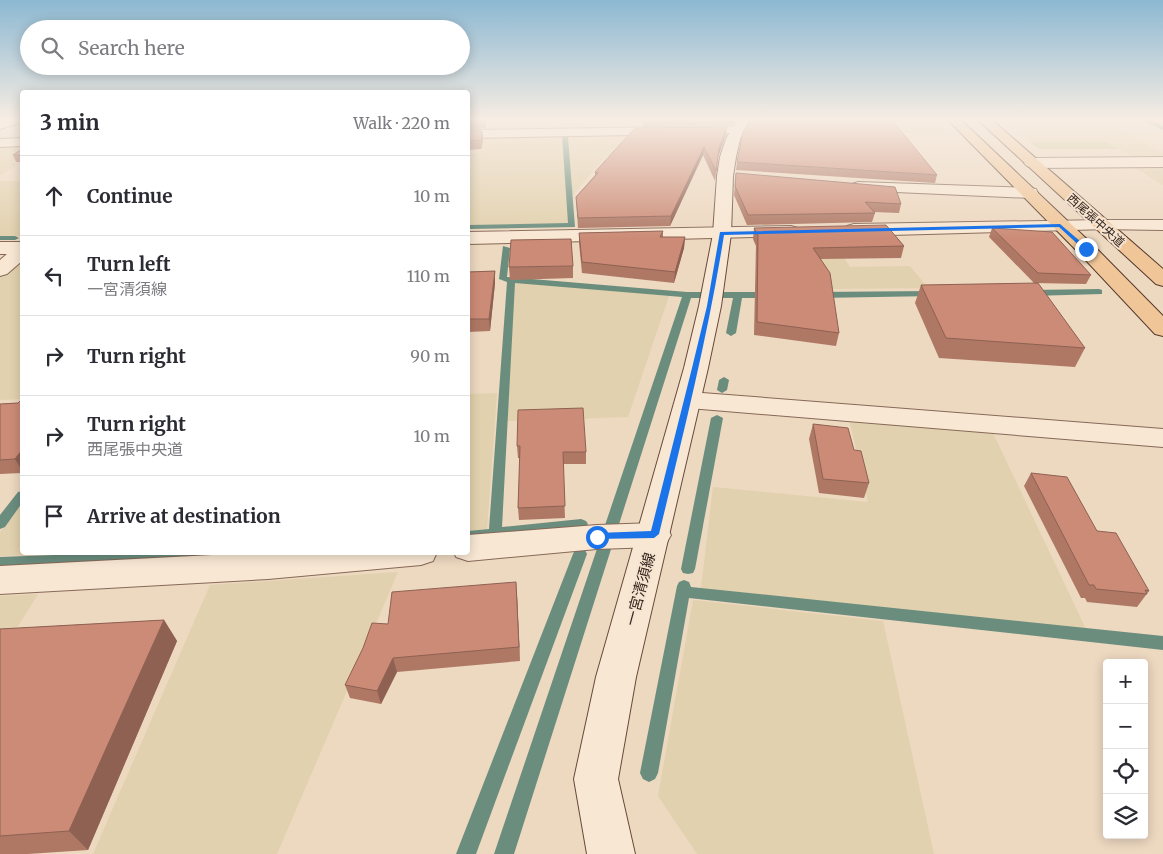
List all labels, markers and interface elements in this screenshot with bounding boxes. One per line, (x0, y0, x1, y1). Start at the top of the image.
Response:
search box (20, 20, 470, 75)
icon: search (38, 34, 66, 62)
text: Search here (78, 36, 185, 60)
text: 3 min (40, 109, 99, 136)
text: Walk · 220 m (353, 113, 450, 133)
icon: ahead (40, 182, 68, 210)
text: Continue (87, 184, 173, 208)
text: 10 m (413, 186, 450, 206)
street label: 西尾張中央道 (1064, 190, 1128, 250)
route end (1075, 238, 1098, 261)
text: Turn left (87, 252, 171, 276)
icon: left (40, 262, 68, 290)
text: 110 m (407, 266, 450, 286)
text: 一宮清須線 (87, 279, 167, 299)
icon: right (40, 342, 68, 370)
text: Turn right (87, 344, 186, 368)
text: 90 m (410, 346, 450, 366)
text: Turn right (87, 412, 186, 436)
icon: right (40, 422, 68, 450)
text: 10 m (413, 426, 450, 446)
text: 西尾張中央道 (87, 439, 183, 459)
icon: arrive (40, 502, 68, 530)
text: Arrive at destination (87, 504, 281, 528)
route start (586, 526, 609, 549)
street label: 一宮清須線 (621, 550, 659, 628)
map controls (1103, 659, 1148, 839)
button: + (1103, 659, 1148, 704)
button: − (1103, 704, 1148, 749)
button: locate (1103, 749, 1148, 794)
button: layers (1103, 794, 1148, 839)

